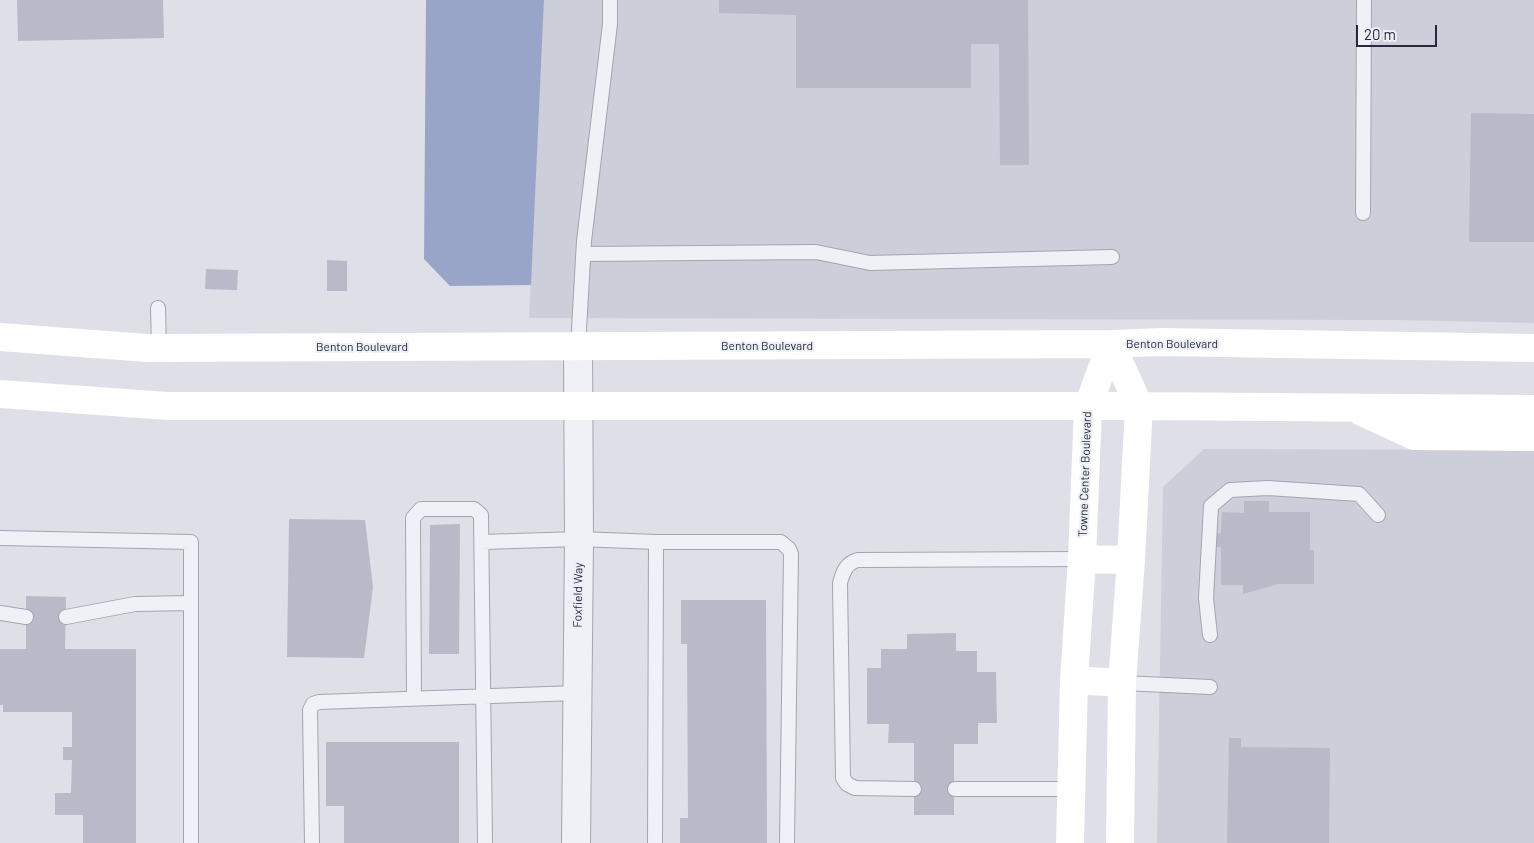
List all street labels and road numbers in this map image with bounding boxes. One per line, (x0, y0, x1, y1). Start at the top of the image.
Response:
street label: Benton Boulevard (1126, 337, 1218, 351)
street label: Benton Boulevard (721, 339, 813, 353)
street label: Benton Boulevard (316, 340, 408, 354)
street label: Towne Center Boulevard (1076, 411, 1094, 537)
street label: Foxfield Way (570, 562, 586, 628)

